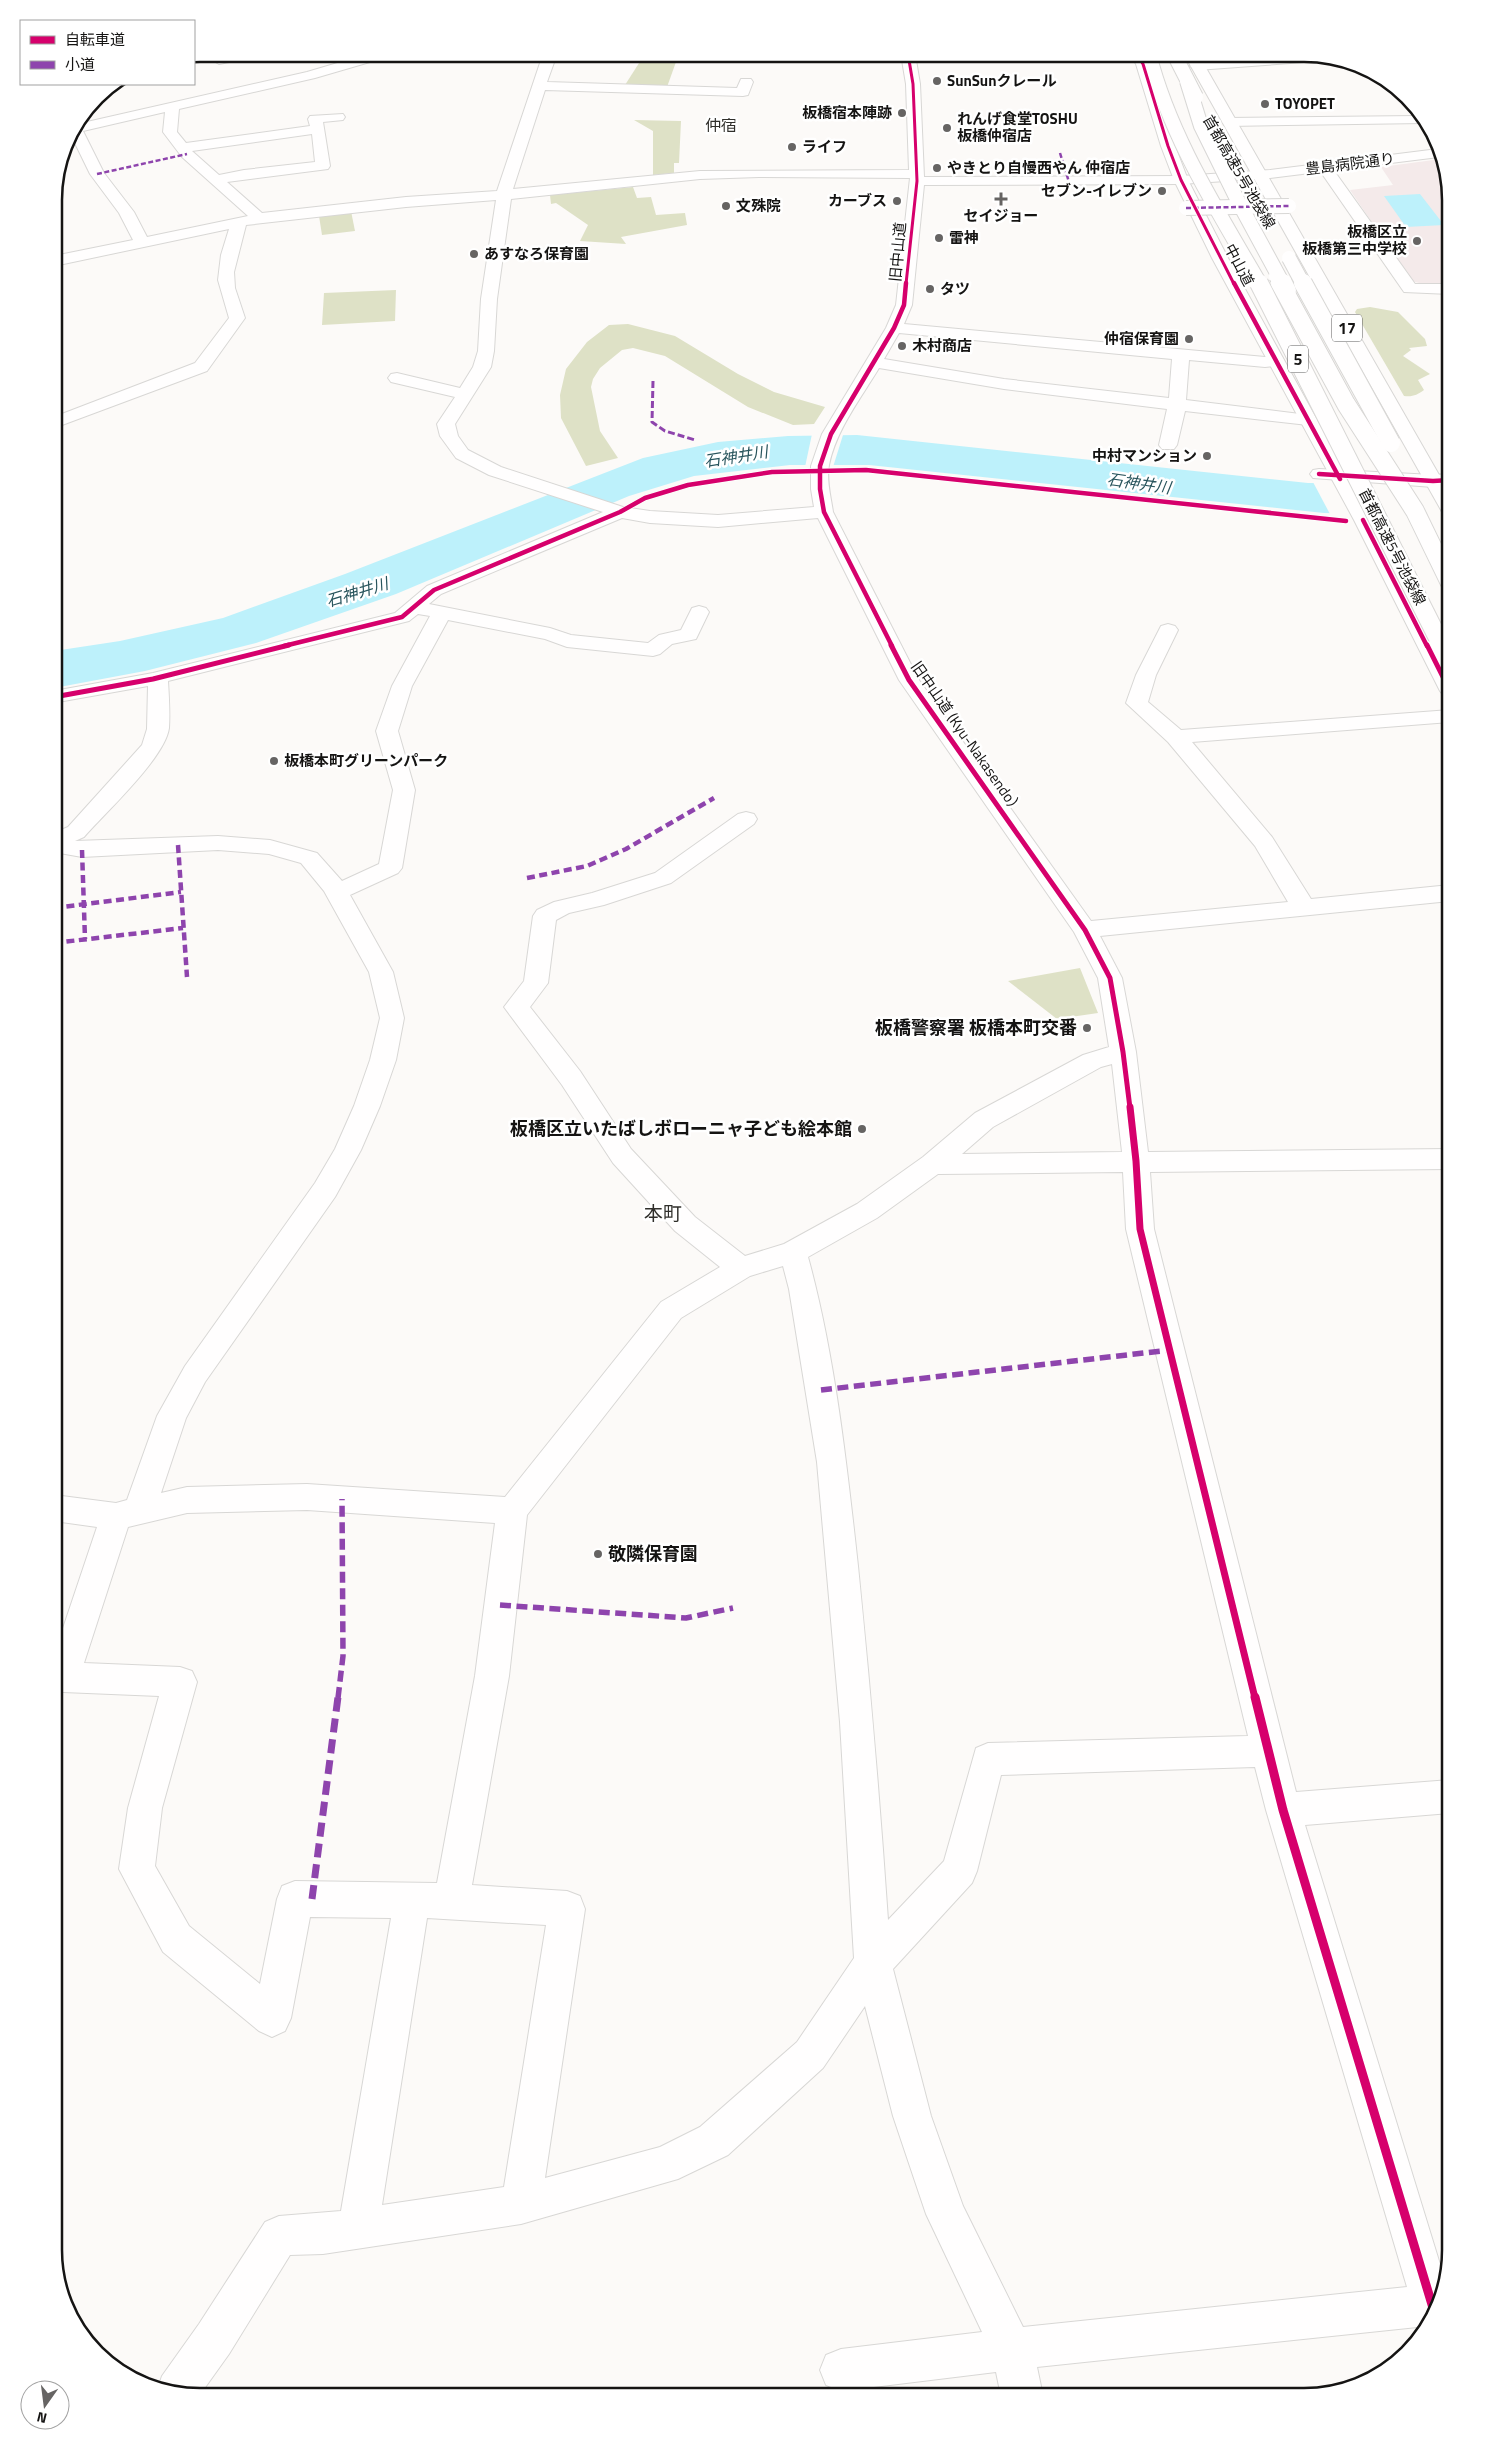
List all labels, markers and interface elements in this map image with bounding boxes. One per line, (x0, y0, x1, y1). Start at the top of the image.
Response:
legend (20, 20, 195, 85)
text: 自転車道 (65, 28, 125, 51)
text: 小道 (65, 53, 95, 76)
place label: SunSunクレール (947, 69, 1056, 92)
marker: SunSunクレール (931, 75, 943, 87)
place label: TOYOPET (1275, 92, 1335, 115)
marker: TOYOPET (1259, 98, 1271, 110)
place label: 板橋宿本陣跡 (802, 101, 892, 124)
marker: 板橋宿本陣跡 (896, 107, 908, 119)
place label: れんげ食堂TOSHU 板橋仲宿店 (957, 107, 1078, 147)
street label: 首都高速5号池袋線 (1197, 110, 1281, 233)
district label: 仲宿 (705, 113, 737, 137)
marker: れんげ食堂TOSHU 板橋仲宿店 (941, 122, 953, 134)
place label: ライフ (802, 135, 847, 158)
marker: ライフ (786, 141, 798, 153)
street label: 豊島病院通り (1304, 147, 1396, 180)
place label: やきとり自慢西やん 仲宿店 (947, 156, 1130, 179)
marker: やきとり自慢西やん 仲宿店 (931, 162, 943, 174)
place label: セブン-イレブン (1041, 179, 1152, 202)
marker: セブン-イレブン (1156, 185, 1168, 197)
place label: カーブス (828, 189, 887, 212)
marker: セイジョー (995, 193, 1007, 205)
place label: 文殊院 (736, 194, 781, 217)
marker: カーブス (891, 195, 903, 207)
marker: 文殊院 (720, 200, 732, 212)
place label: セイジョー (963, 204, 1039, 227)
place label: 板橋区立 板橋第三中学校 (1302, 220, 1407, 260)
street label: 旧中山道 (883, 221, 912, 283)
place label: 雷神 (949, 226, 979, 249)
marker: 雷神 (933, 232, 945, 244)
marker: 板橋区立 板橋第三中学校 (1411, 235, 1423, 247)
street label: 中山道 (1219, 239, 1260, 290)
place label: あすなろ保育園 (484, 242, 589, 265)
marker: あすなろ保育園 (468, 248, 480, 260)
place label: タツ (940, 277, 970, 300)
marker: タツ (924, 283, 936, 295)
road number: 17 (1332, 314, 1362, 342)
place label: 仲宿保育園 (1104, 327, 1179, 350)
marker: 仲宿保育園 (1183, 333, 1195, 345)
place label: 木村商店 (912, 334, 972, 357)
marker: 木村商店 (896, 340, 908, 352)
road number: 5 (1288, 346, 1308, 372)
water label: 石神井川 (703, 439, 771, 473)
place label: 中村マンション (1092, 444, 1197, 467)
marker: 中村マンション (1201, 450, 1213, 462)
water label: 石神井川 (1106, 467, 1174, 500)
street label: 首都高速5号池袋線 (1353, 484, 1432, 609)
water label: 石神井川 (323, 571, 393, 613)
street label: 旧中山道 (Kyu-Nakasendo） (906, 656, 1029, 819)
place label: 板橋本町グリーンパーク (284, 749, 448, 772)
marker: 板橋本町グリーンパーク (268, 755, 280, 767)
place label: 板橋警察署 板橋本町交番 (875, 1014, 1077, 1041)
marker: 板橋警察署 板橋本町交番 (1081, 1022, 1093, 1034)
place label: 板橋区立いたばしボローニャ子ども絵本館 (510, 1115, 852, 1142)
marker: 板橋区立いたばしボローニャ子ども絵本館 (856, 1123, 868, 1135)
district label: 本町 (644, 1198, 682, 1227)
place label: 敬隣保育園 (608, 1540, 698, 1567)
marker: 敬隣保育園 (592, 1548, 604, 1560)
north arrow (20, 2380, 70, 2430)
text: N (34, 2407, 49, 2429)

